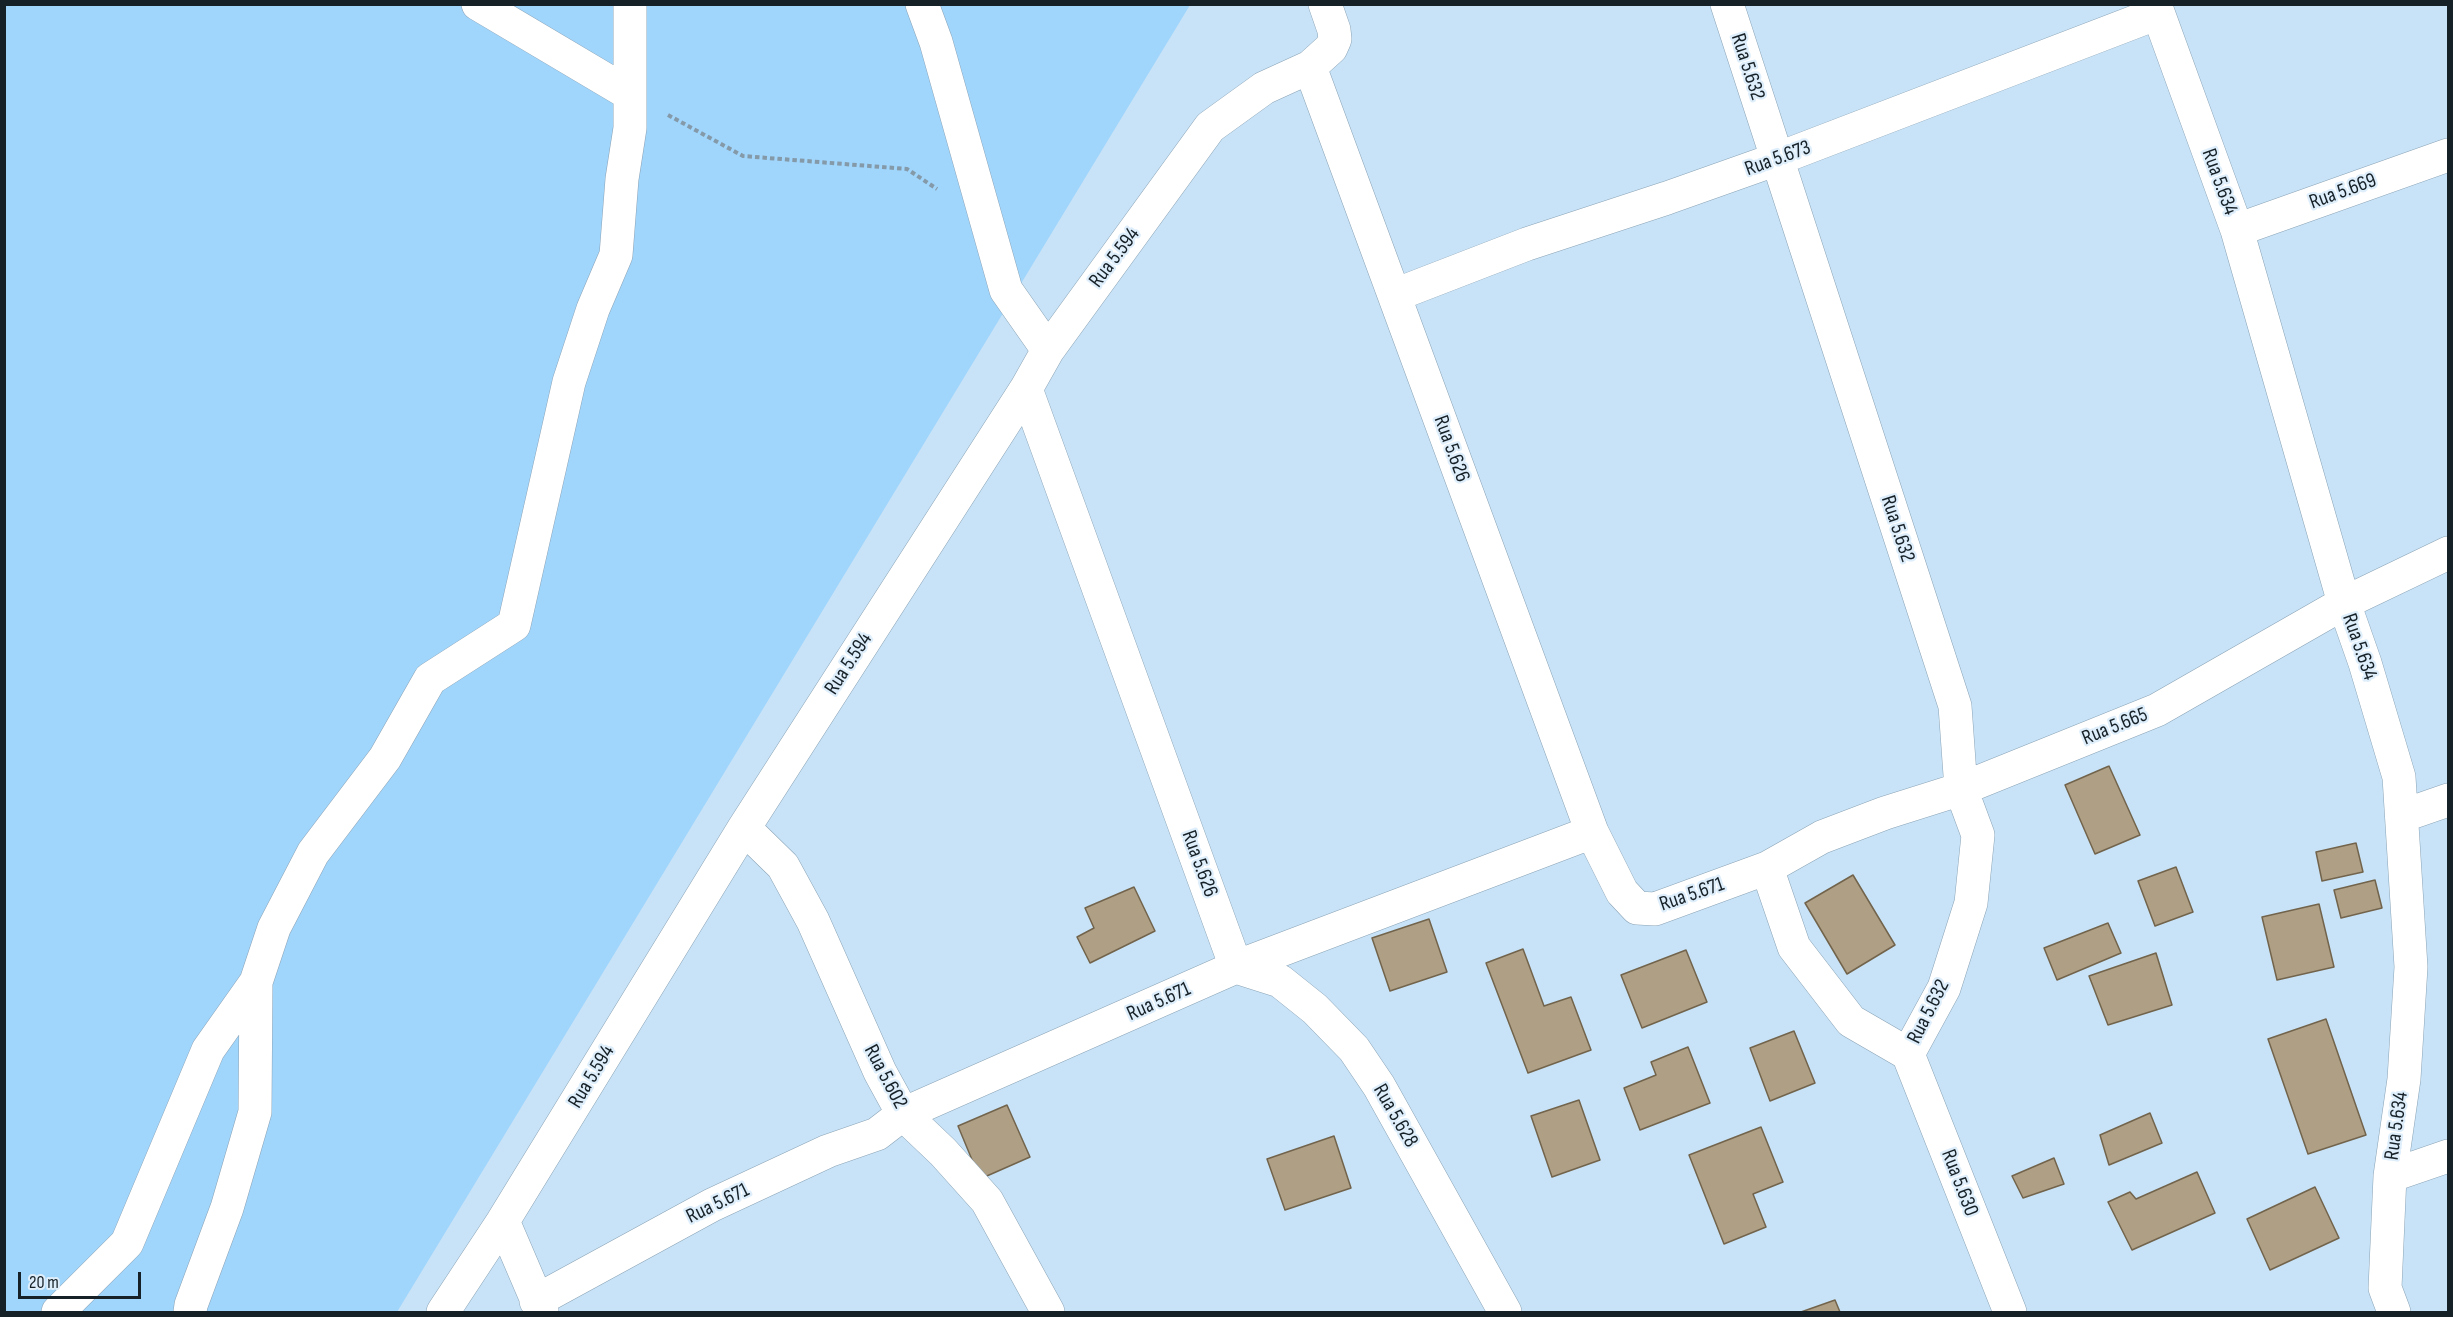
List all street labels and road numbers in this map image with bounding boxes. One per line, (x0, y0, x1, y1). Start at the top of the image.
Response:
street label: Rua 5.632 (1724, 31, 1770, 103)
street label: Rua 5.673 (1742, 135, 1814, 183)
street label: Rua 5.634 (2195, 145, 2243, 219)
street label: Rua 5.669 (2306, 168, 2380, 216)
street label: Rua 5.594 (1084, 223, 1146, 293)
street label: Rua 5.626 (1427, 412, 1475, 486)
street label: Rua 5.632 (1874, 493, 1920, 565)
street label: Rua 5.634 (2336, 610, 2382, 684)
street label: Rua 5.594 (820, 628, 878, 700)
street label: Rua 5.665 (2078, 702, 2152, 752)
street label: Rua 5.626 (1175, 827, 1223, 901)
street label: Rua 5.671 (1656, 872, 1728, 918)
street label: Rua 5.632 (1902, 976, 1956, 1048)
street label: Rua 5.671 (1123, 977, 1195, 1027)
street label: Rua 5.594 (564, 1041, 620, 1113)
street label: Rua 5.602 (858, 1041, 912, 1113)
street label: Rua 5.628 (1367, 1080, 1423, 1152)
street label: Rua 5.634 (2380, 1090, 2414, 1162)
street label: Rua 5.630 (1935, 1146, 1983, 1220)
street label: Rua 5.671 (682, 1178, 754, 1230)

